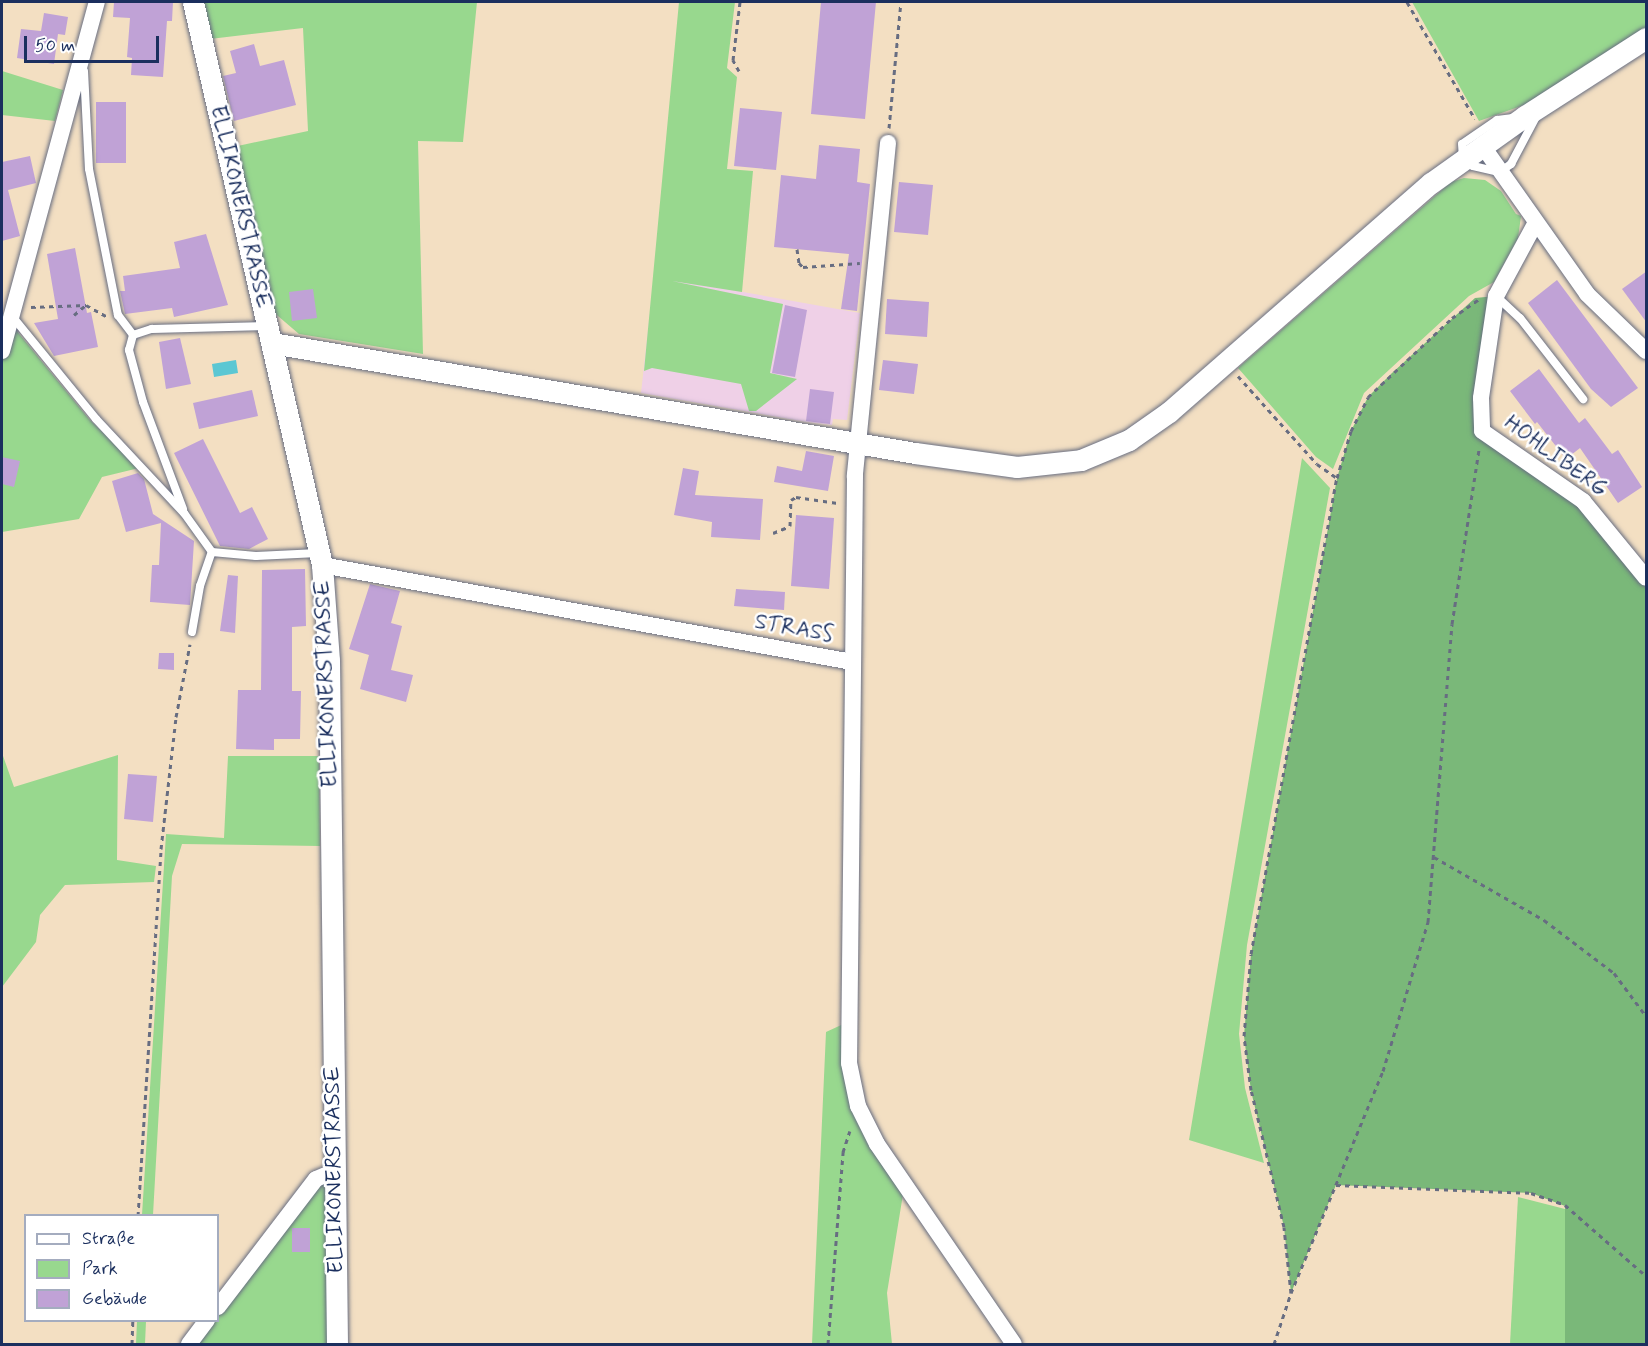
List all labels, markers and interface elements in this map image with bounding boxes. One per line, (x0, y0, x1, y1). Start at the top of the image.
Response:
scale bar (27, 24, 162, 62)
text: 50 m (35, 34, 75, 58)
street label: ELLIKONERSTRASSE (204, 103, 276, 311)
street label: HOHLIBERG (1498, 411, 1612, 503)
street label: ELLIKONERSTRASSE (310, 580, 344, 788)
street label: STRASS (753, 609, 835, 649)
street label: ELLIKONERSTRASSE (320, 1066, 350, 1274)
legend (24, 1214, 219, 1322)
text: Straße (82, 1227, 135, 1251)
text: Park (82, 1257, 118, 1281)
text: Gebäude (82, 1287, 147, 1311)

